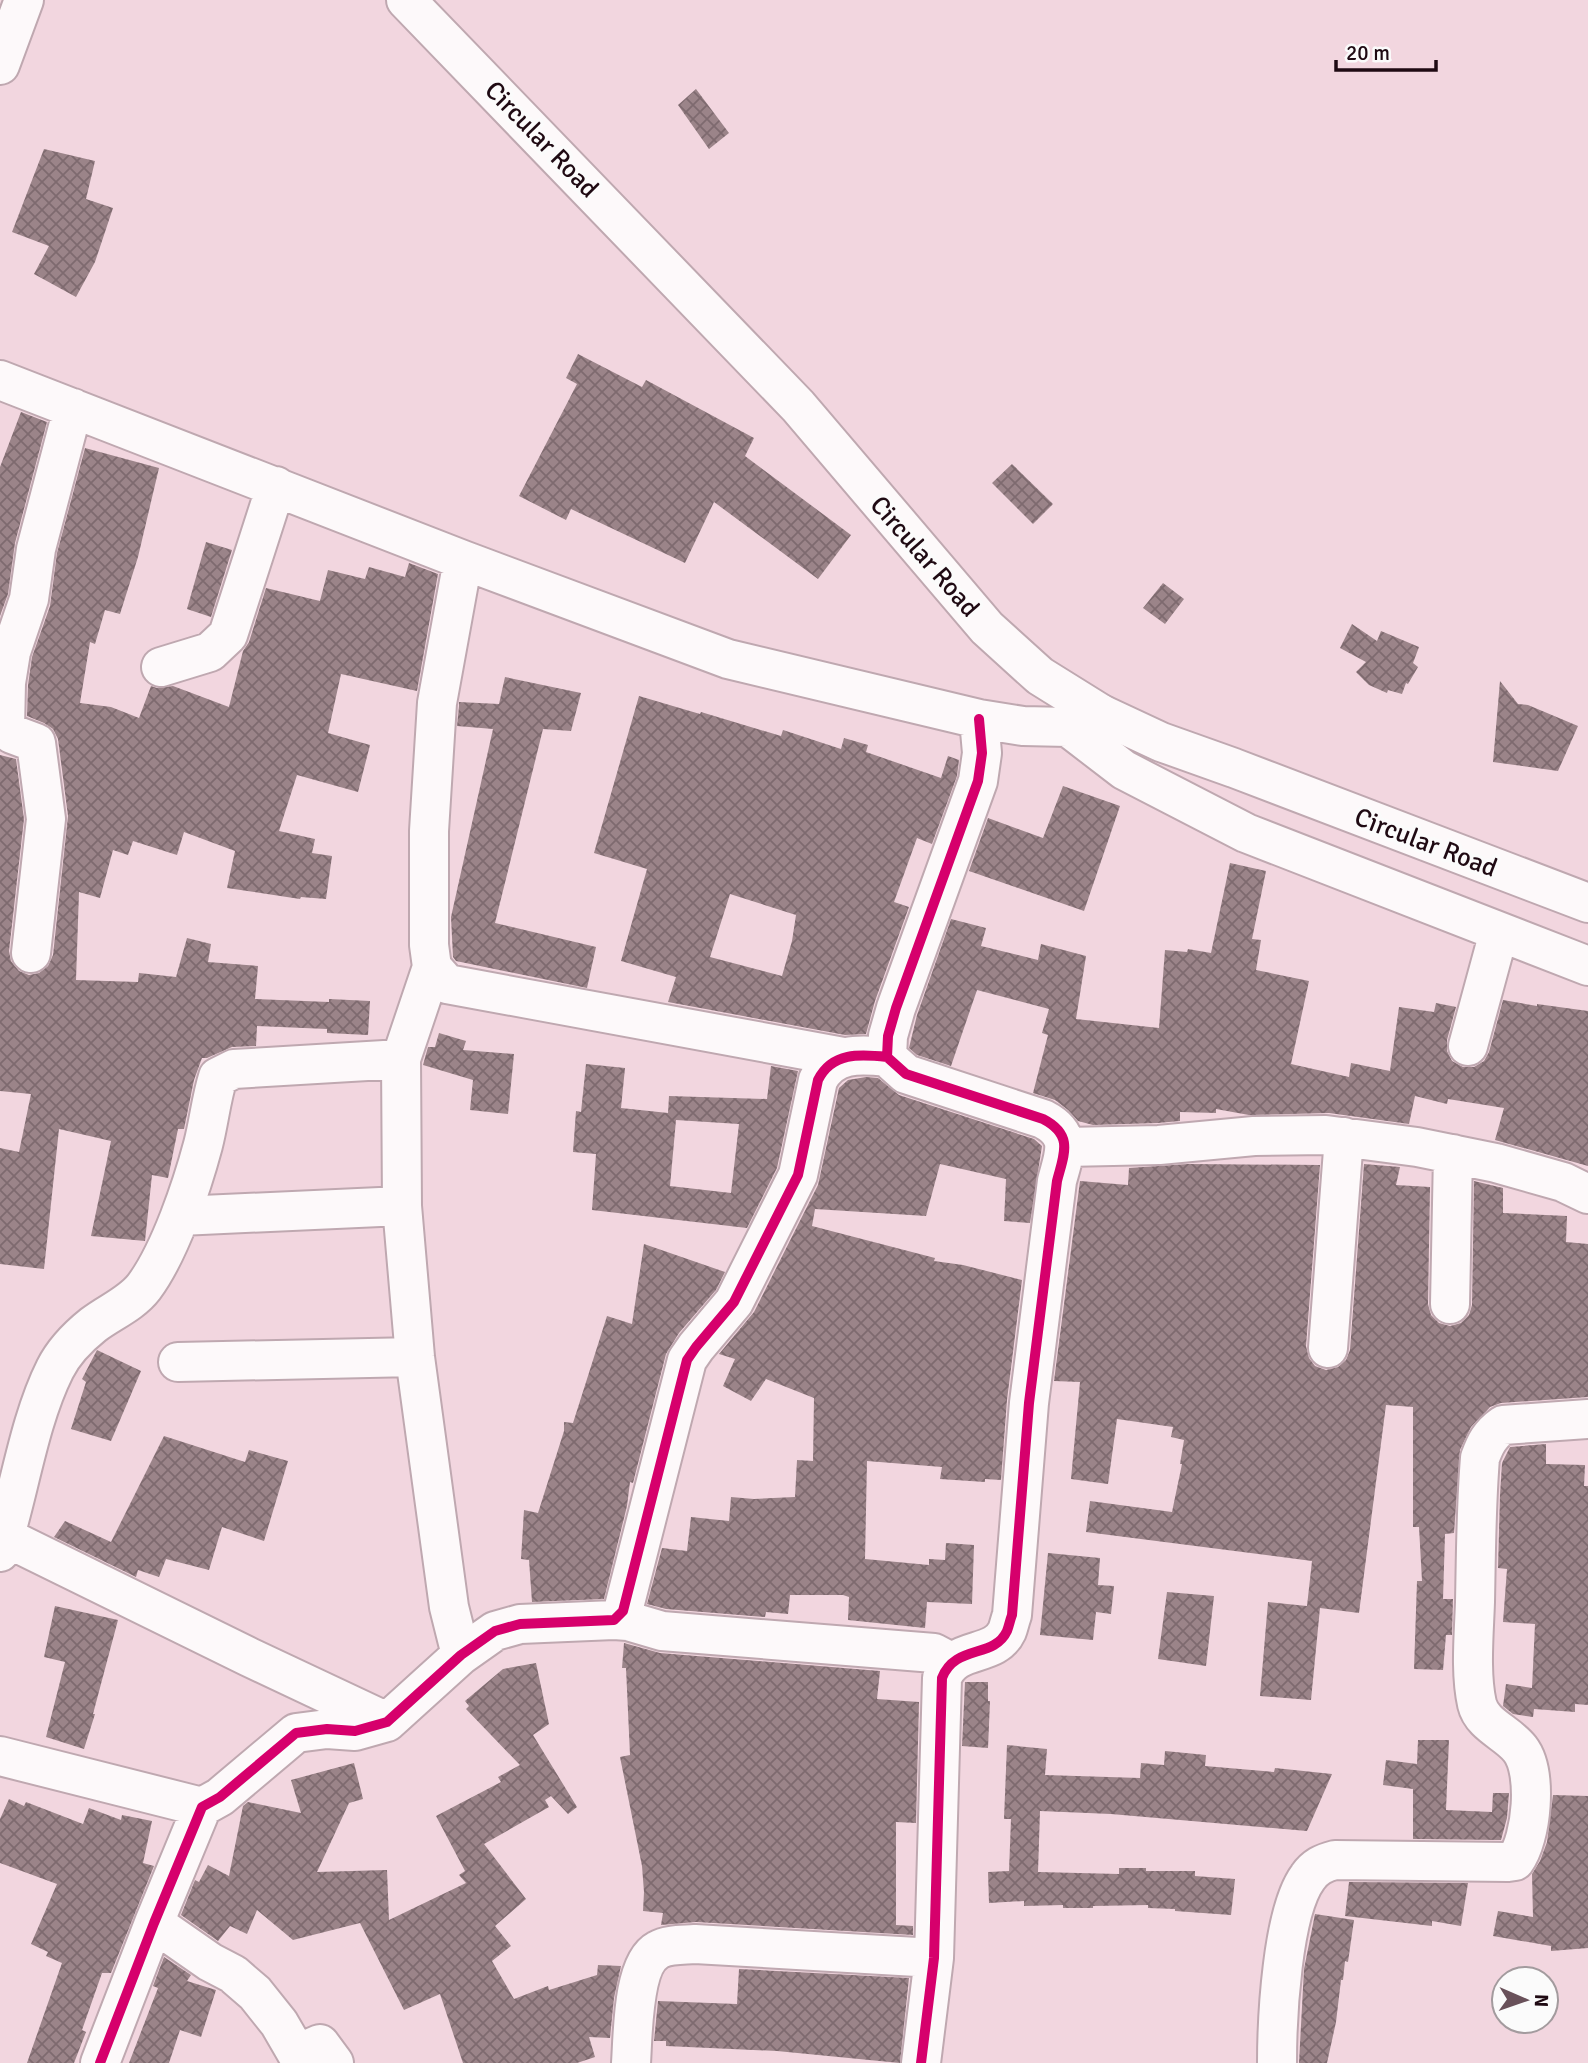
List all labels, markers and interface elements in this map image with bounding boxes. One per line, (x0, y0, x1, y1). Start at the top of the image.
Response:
scale bar (1336, 28, 1436, 72)
text: 20 m (1346, 40, 1390, 66)
street label: Circular Road (478, 75, 605, 205)
street label: Circular Road (863, 490, 986, 624)
street label: Circular Road (1350, 801, 1501, 885)
north arrow (1490, 1965, 1560, 2035)
text: N (1529, 1994, 1553, 2008)

